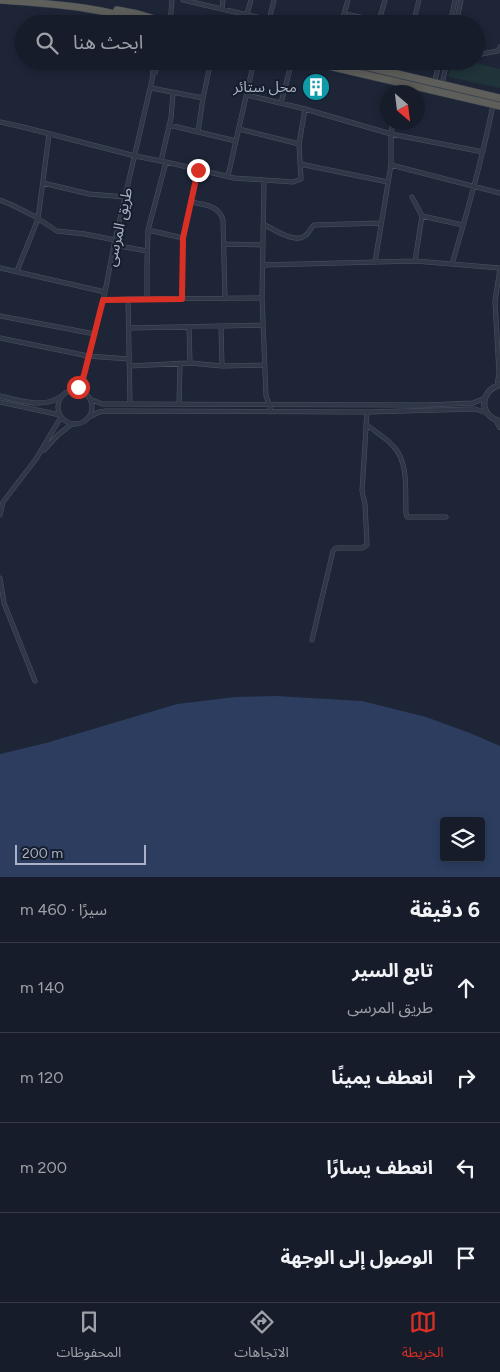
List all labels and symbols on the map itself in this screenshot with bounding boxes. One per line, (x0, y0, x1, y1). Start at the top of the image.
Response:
building icon: محل ستائر (301, 72, 331, 102)
place label: محل ستائر (232, 78, 297, 96)
north arrow (380, 85, 425, 130)
route end (187, 159, 210, 182)
street label: طريق المرسى (102, 186, 137, 268)
route start (67, 376, 90, 399)
scale bar (15, 842, 146, 865)

